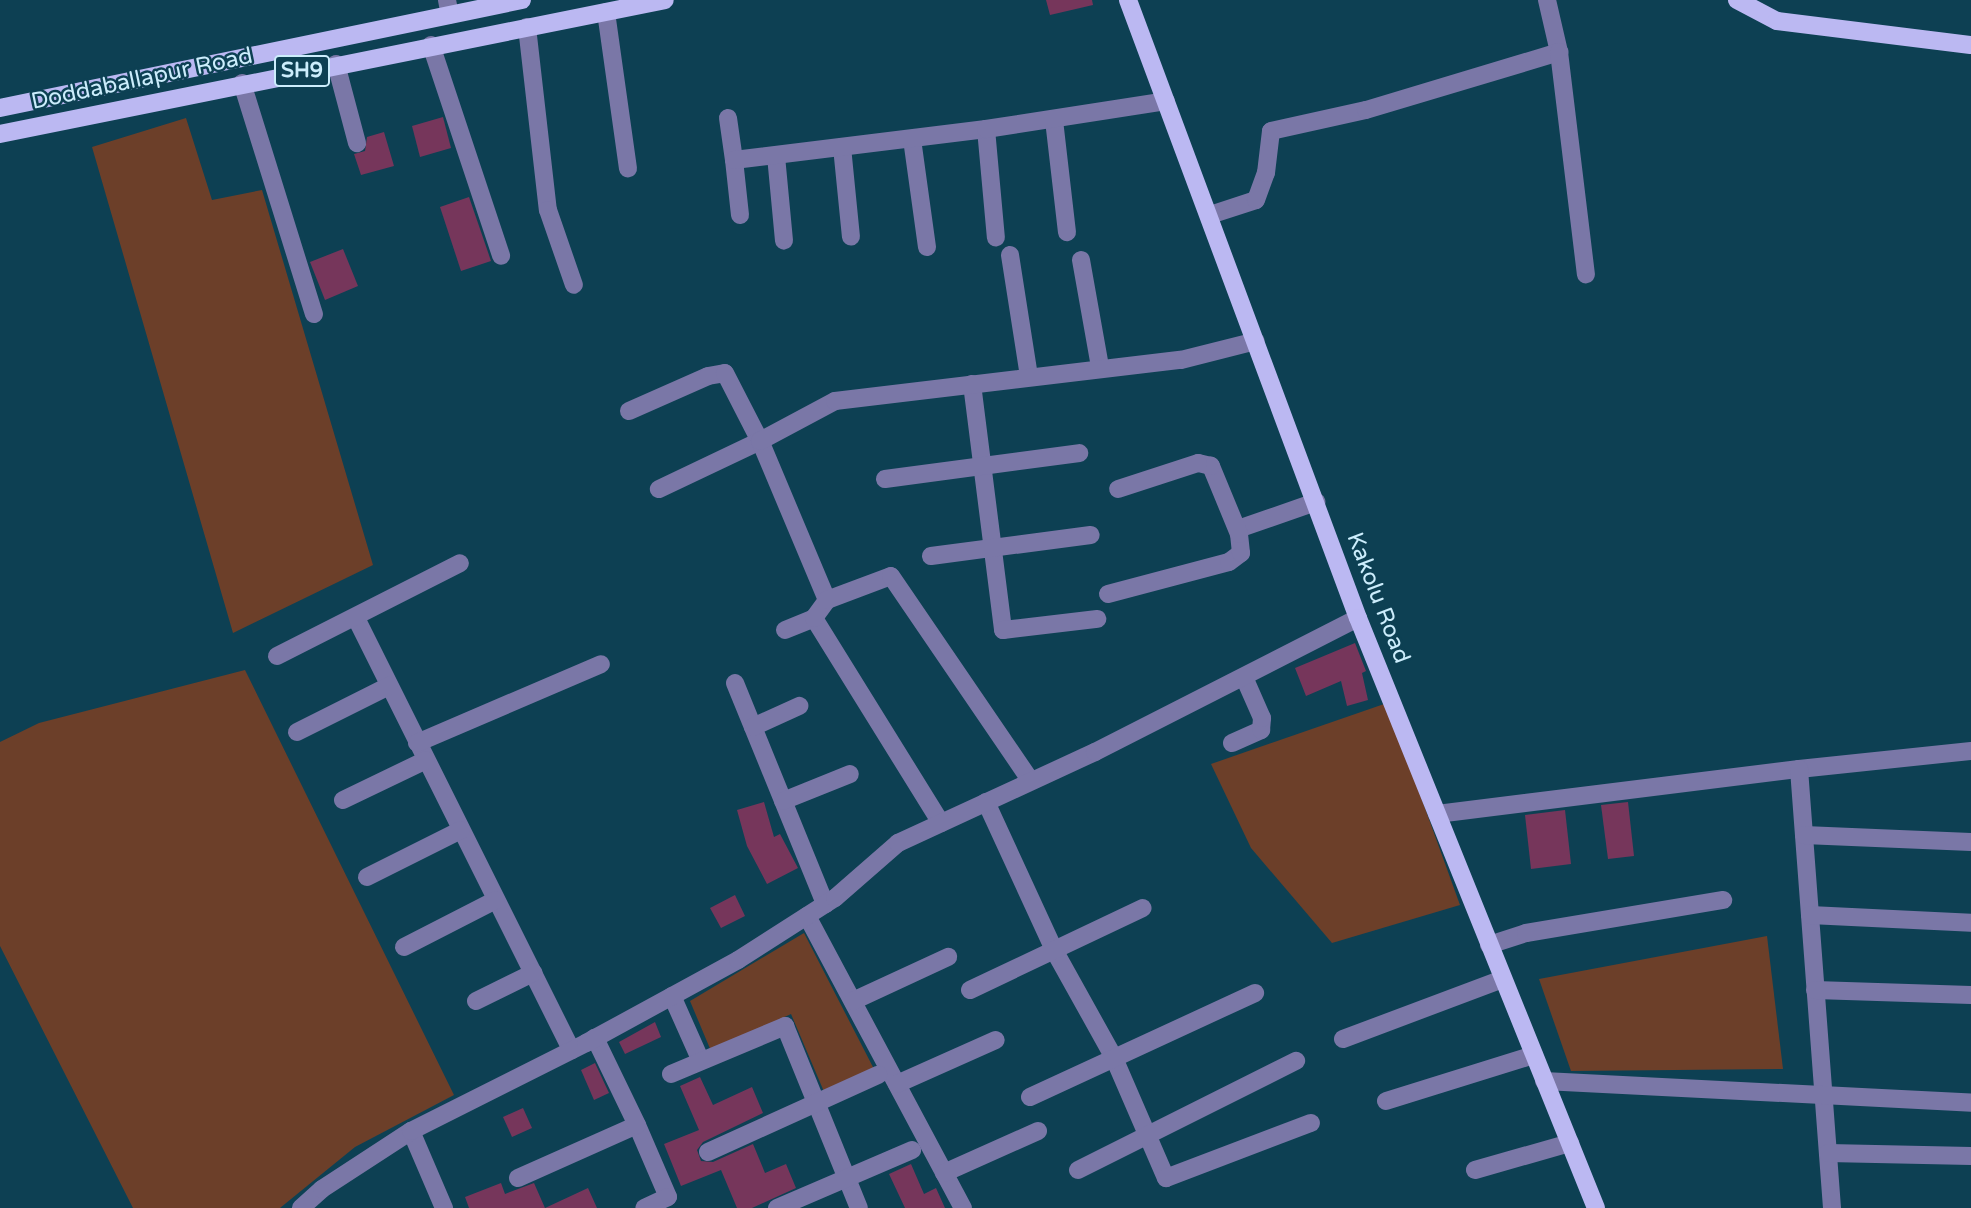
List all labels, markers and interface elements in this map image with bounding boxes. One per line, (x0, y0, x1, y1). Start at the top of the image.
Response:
street label: Doddaballapur Road (29, 42, 255, 116)
road number: SH9 (274, 54, 330, 88)
street label: Kakolu Road (1340, 529, 1416, 667)

